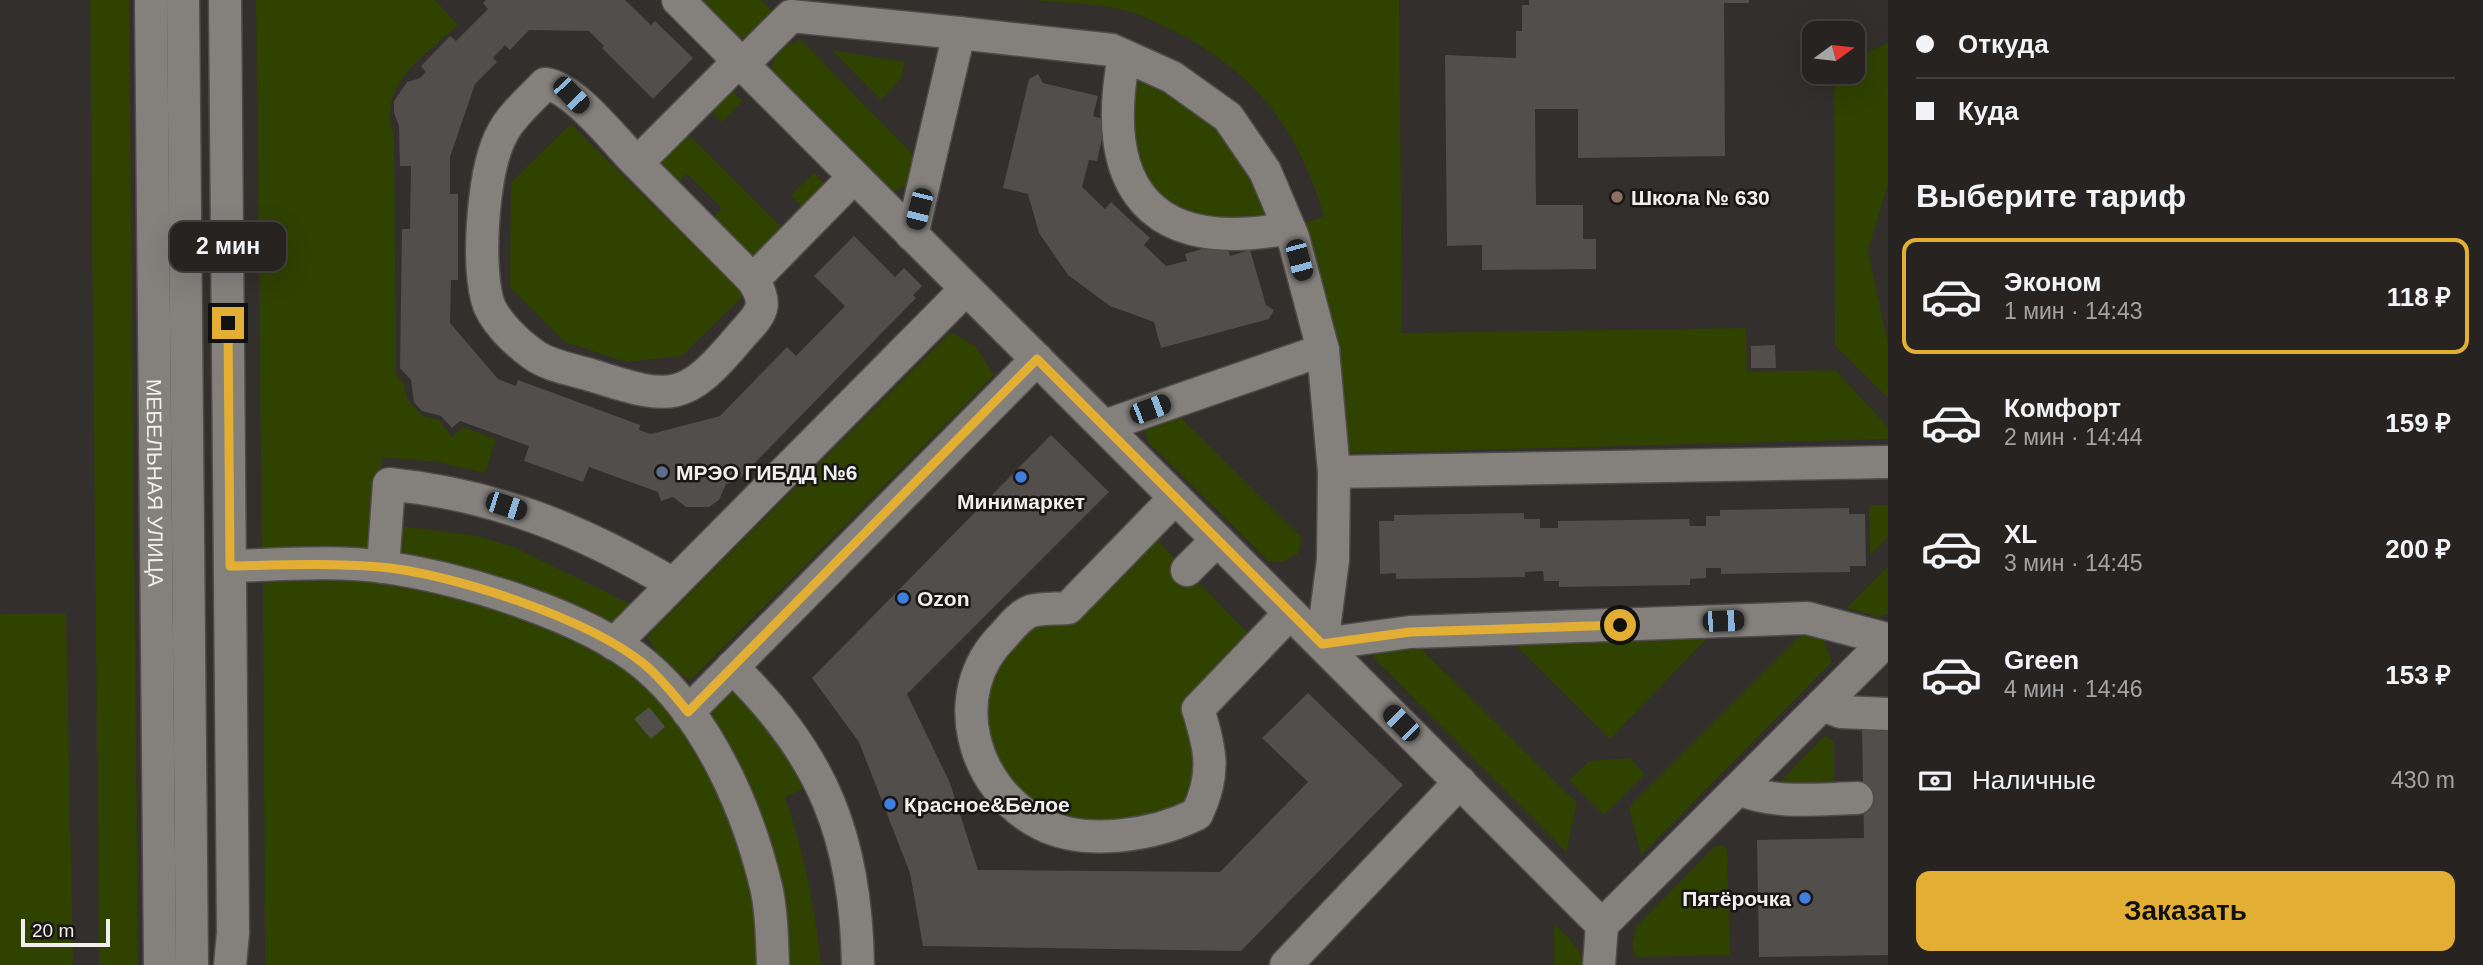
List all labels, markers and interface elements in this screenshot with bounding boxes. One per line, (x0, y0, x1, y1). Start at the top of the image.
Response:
north arrow (1802, 21, 1866, 84)
map controls (1802, 21, 1865, 84)
text: Откуда (1958, 29, 2049, 59)
car (549, 73, 594, 117)
text: Куда (1958, 96, 2019, 126)
text: Выберите тариф (1916, 178, 2186, 214)
car (904, 186, 935, 232)
place label: Школа № 630 (1631, 186, 1770, 209)
marker: Школа № 630 (1609, 189, 1625, 205)
callout: 2 мин (170, 222, 286, 270)
text: 2 мин (196, 233, 260, 259)
car (1284, 237, 1315, 283)
icon: car (1920, 265, 1983, 328)
text: Эконом (2004, 267, 2102, 297)
text: 118 ₽ (2387, 282, 2451, 312)
text: 1 мин · 14:43 (2004, 298, 2143, 324)
route end (212, 307, 244, 339)
street label: МЕБЕЛЬНАЯ УЛИЦА (143, 379, 168, 587)
icon: car (1920, 391, 1983, 454)
car (1127, 392, 1174, 426)
text: Комфорт (2004, 393, 2121, 423)
text: 159 ₽ (2385, 408, 2451, 438)
text: 2 мин · 14:44 (2004, 424, 2143, 450)
place label: МРЭО ГИБДД №6 (676, 461, 858, 484)
marker: МРЭО ГИБДД №6 (654, 464, 670, 480)
marker: Минимаркет (1013, 469, 1029, 485)
car (483, 490, 530, 522)
place label: Минимаркет (957, 490, 1085, 513)
icon: car (1920, 517, 1983, 580)
text: XL (2004, 519, 2037, 549)
text: 200 ₽ (2385, 534, 2451, 564)
text: 3 мин · 14:45 (2004, 550, 2143, 576)
place label: Ozon (917, 587, 970, 610)
marker: Ozon (895, 590, 911, 606)
route start (1604, 609, 1636, 641)
car (1702, 610, 1745, 632)
icon: car (1920, 643, 1983, 706)
text: Green (2004, 645, 2079, 675)
text: 153 ₽ (2385, 660, 2451, 690)
text: 4 мин · 14:46 (2004, 676, 2143, 702)
car (1379, 701, 1424, 745)
icon: cash (1916, 762, 1954, 800)
text: Наличные (1972, 765, 2096, 795)
text: 430 m (2391, 767, 2455, 793)
place label: Красное&Белое (904, 793, 1070, 816)
marker: Красное&Белое (882, 796, 898, 812)
button: Заказать (1916, 871, 2455, 951)
place label: Пятёрочка (1682, 887, 1791, 910)
marker: Пятёрочка (1797, 890, 1813, 906)
scale bar (21, 916, 110, 948)
text: 20 m (32, 920, 74, 941)

